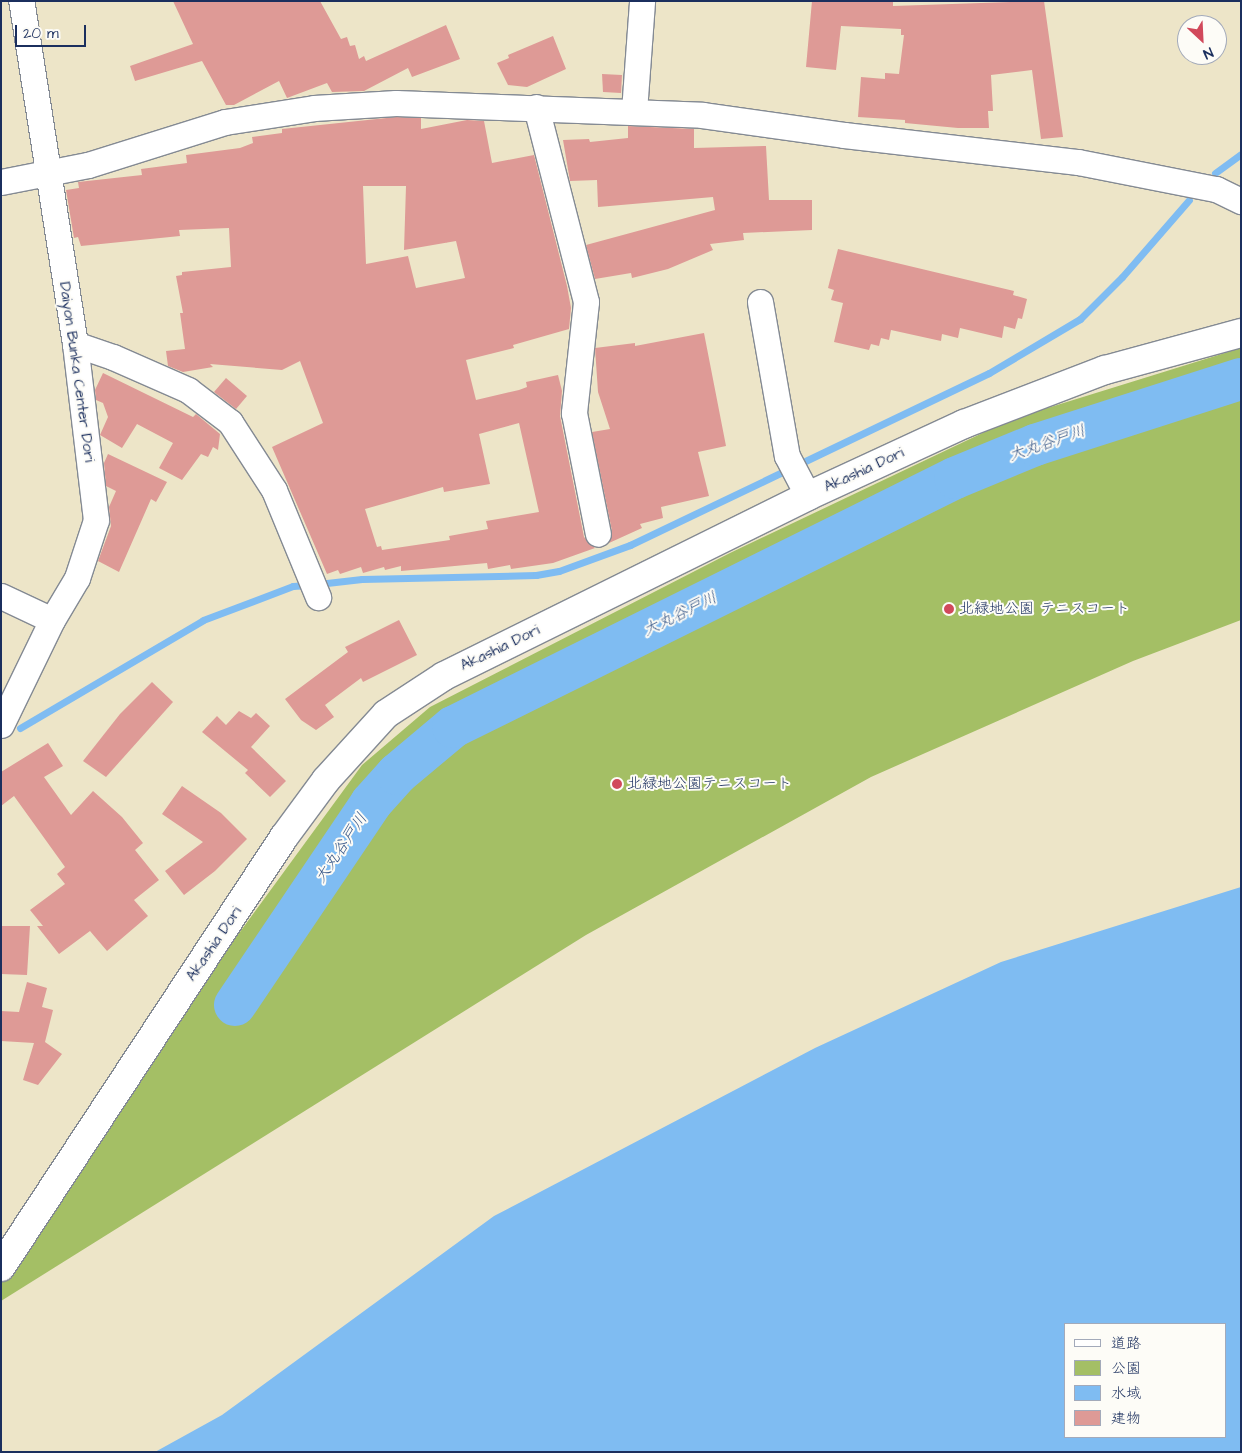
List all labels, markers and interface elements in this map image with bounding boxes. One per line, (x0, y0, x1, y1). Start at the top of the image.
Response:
scale bar (18, 15, 89, 47)
north arrow (1177, 15, 1227, 65)
text: 20 m (23, 23, 59, 44)
text: N (1200, 42, 1216, 64)
street label: Daiyon Bunka Center Dori (55, 281, 99, 463)
water label: 大丸谷戸川 (1006, 421, 1088, 465)
street label: Akashia Dori (821, 444, 907, 496)
water label: 大丸谷戸川 (640, 588, 720, 640)
place label: 北緑地公園 テニスコート (959, 600, 1130, 618)
marker: 北緑地公園 テニスコート (943, 603, 955, 615)
street label: Akashia Dori (457, 621, 543, 675)
place label: 北緑地公園テニスコート (627, 775, 792, 793)
marker: 北緑地公園テニスコート (611, 778, 623, 790)
water label: 大丸谷戸川 (311, 809, 371, 887)
street label: Akashia Dori (182, 903, 246, 985)
legend (1064, 1323, 1227, 1438)
text: 道路 (1111, 1333, 1141, 1354)
text: 公園 (1111, 1358, 1141, 1379)
text: 水域 (1111, 1383, 1141, 1404)
text: 建物 (1111, 1408, 1141, 1429)

